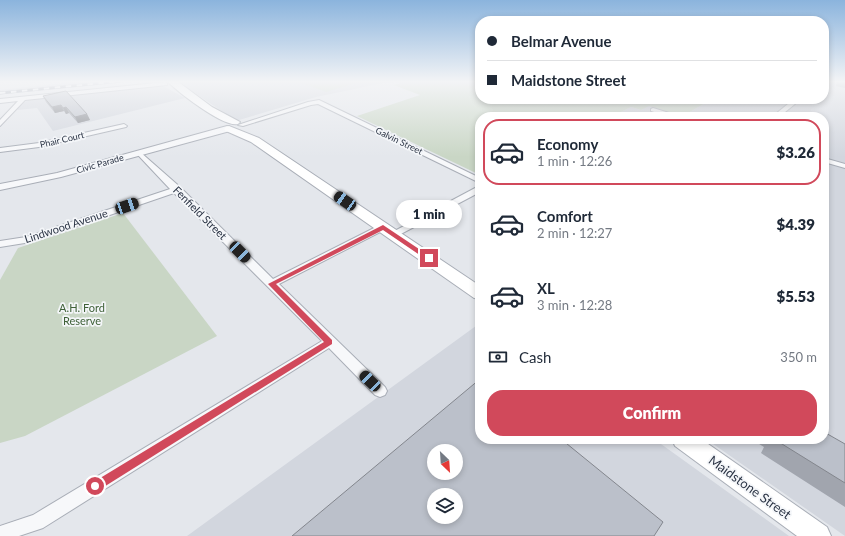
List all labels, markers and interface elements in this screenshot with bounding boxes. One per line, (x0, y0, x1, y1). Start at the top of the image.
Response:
text: Belmar Avenue (511, 32, 612, 50)
text: Maidstone Street (511, 71, 626, 89)
street label: Galvin Street (374, 124, 425, 157)
street label: Phair Court (39, 129, 86, 150)
icon: car (489, 134, 525, 170)
text: Economy (537, 135, 598, 153)
text: $3.26 (777, 143, 815, 161)
street label: Civic Parade (75, 151, 125, 176)
text: 1 min · 12:26 (537, 153, 612, 169)
street label: Fenfield Street (171, 183, 230, 242)
car (332, 189, 358, 213)
car (114, 196, 140, 216)
callout: 1 min (396, 200, 462, 228)
street label: Lindwood Avenue (23, 206, 109, 245)
text: 1 min (413, 206, 445, 222)
icon: car (489, 206, 525, 242)
text: Comfort (537, 207, 593, 225)
text: $4.39 (777, 215, 815, 233)
text: 2 min · 12:27 (537, 225, 612, 241)
car (227, 239, 253, 265)
route end (420, 249, 438, 267)
icon: car (489, 278, 525, 314)
text: XL (537, 279, 555, 297)
text: $5.53 (777, 287, 815, 305)
text: 3 min · 12:28 (537, 297, 612, 313)
park label: A.H. Ford Reserve (59, 301, 105, 327)
icon: cash (487, 346, 509, 368)
text: Cash (519, 348, 551, 366)
text: 350 m (780, 349, 817, 365)
car (357, 368, 383, 394)
button: Confirm (487, 390, 817, 436)
north arrow (427, 444, 463, 480)
map controls (427, 444, 463, 524)
street label: Maidstone Street (706, 452, 795, 522)
route start (86, 477, 104, 495)
button: layers (427, 488, 463, 524)

